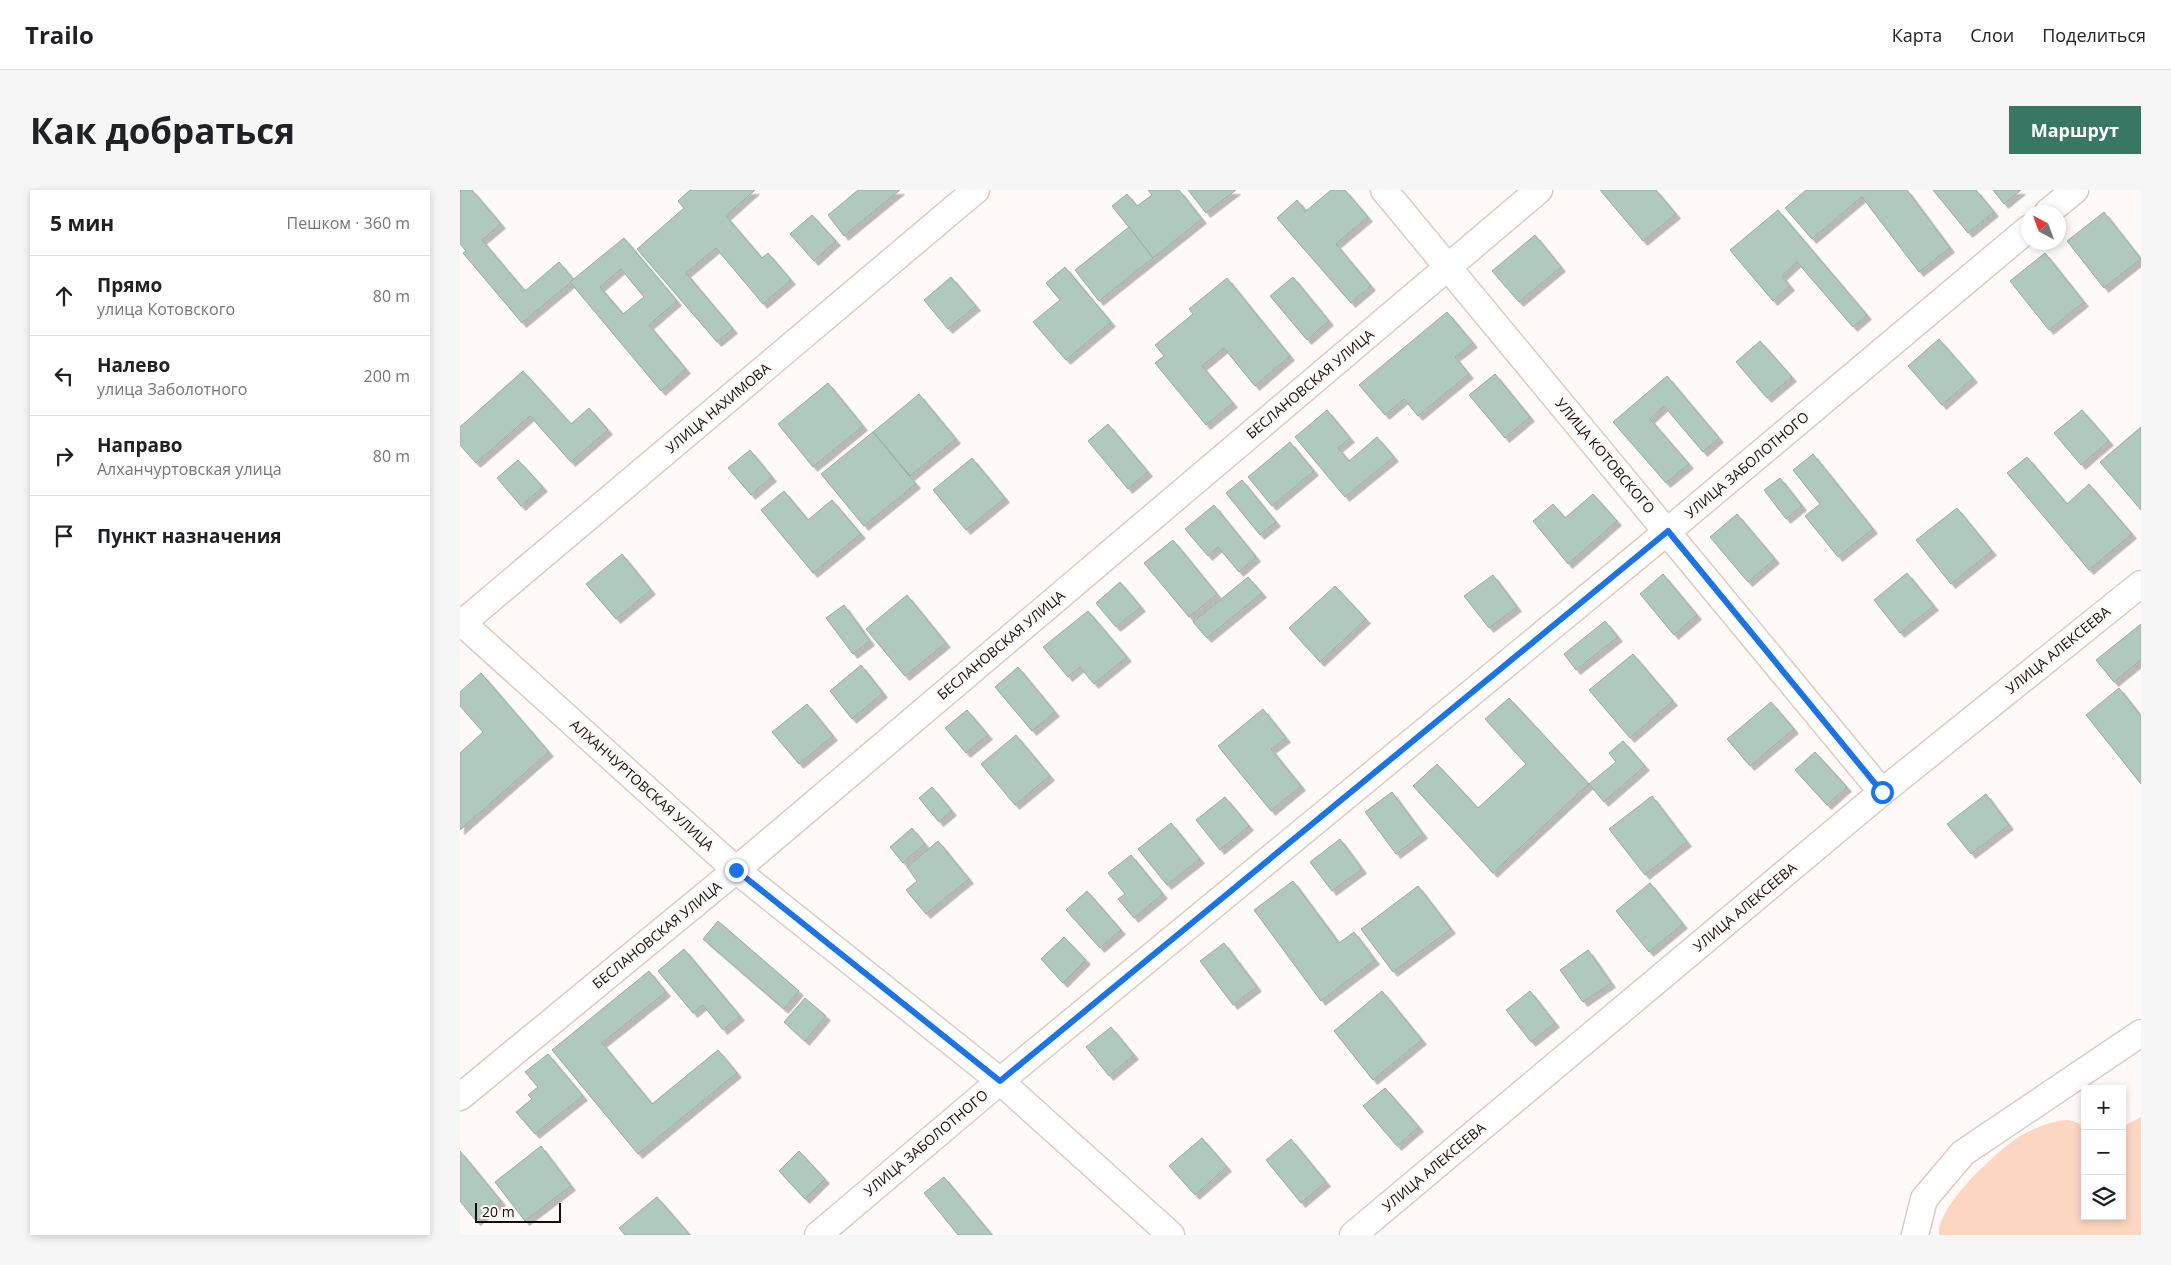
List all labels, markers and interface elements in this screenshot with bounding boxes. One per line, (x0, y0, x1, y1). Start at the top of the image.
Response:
text: Trailo (25, 18, 94, 51)
text: Карта (1892, 23, 1942, 47)
text: Слои (1970, 23, 2014, 47)
text: Поделиться (2042, 23, 2146, 47)
button: Маршрут (2009, 106, 2141, 154)
text: Как добраться (30, 107, 295, 154)
north arrow (2021, 205, 2066, 250)
text: 5 мин (50, 209, 114, 237)
text: Пешком · 360 m (287, 212, 410, 234)
text: Прямо (97, 272, 162, 298)
icon: ahead (50, 282, 78, 310)
text: 80 m (373, 285, 410, 307)
text: улица Котовского (97, 298, 235, 320)
street label: БЕСЛАНОВСКАЯ УЛИЦА (1242, 324, 1378, 443)
text: Налево (97, 352, 170, 378)
street label: УЛИЦА НАХИМОВА (661, 358, 774, 457)
icon: left (50, 362, 78, 390)
text: 200 m (364, 365, 410, 387)
text: улица Заболотного (97, 378, 247, 400)
street label: УЛИЦА КОТОВСКОГО (1551, 394, 1659, 518)
street label: УЛИЦА ЗАБОЛОТНОГО (1681, 407, 1813, 522)
text: Направо (97, 432, 183, 458)
icon: right (50, 442, 78, 470)
text: 80 m (373, 445, 410, 467)
text: Алханчуртовская улица (97, 458, 282, 480)
icon: arrive (50, 522, 78, 550)
text: Пункт назначения (97, 523, 282, 549)
street label: БЕСЛАНОВСКАЯ УЛИЦА (933, 585, 1069, 704)
street label: УЛИЦА АЛЕКСЕЕВА (2001, 601, 2114, 698)
street label: АЛХАНЧУРТОВСКАЯ УЛИЦА (566, 715, 718, 854)
route start (1871, 781, 1894, 804)
street label: УЛИЦА АЛЕКСЕЕВА (1689, 858, 1800, 955)
route end (725, 859, 748, 882)
street label: БЕСЛАНОВСКАЯ УЛИЦА (588, 876, 725, 993)
street label: УЛИЦА ЗАБОЛОТНОГО (860, 1085, 992, 1200)
map controls (2081, 1085, 2126, 1220)
button: + (2081, 1085, 2126, 1130)
street label: УЛИЦА АЛЕКСЕЕВА (1378, 1118, 1489, 1215)
button: − (2081, 1130, 2126, 1175)
button: layers (2081, 1175, 2126, 1220)
scale bar (475, 1200, 561, 1223)
text: 20 m (482, 1202, 515, 1221)

